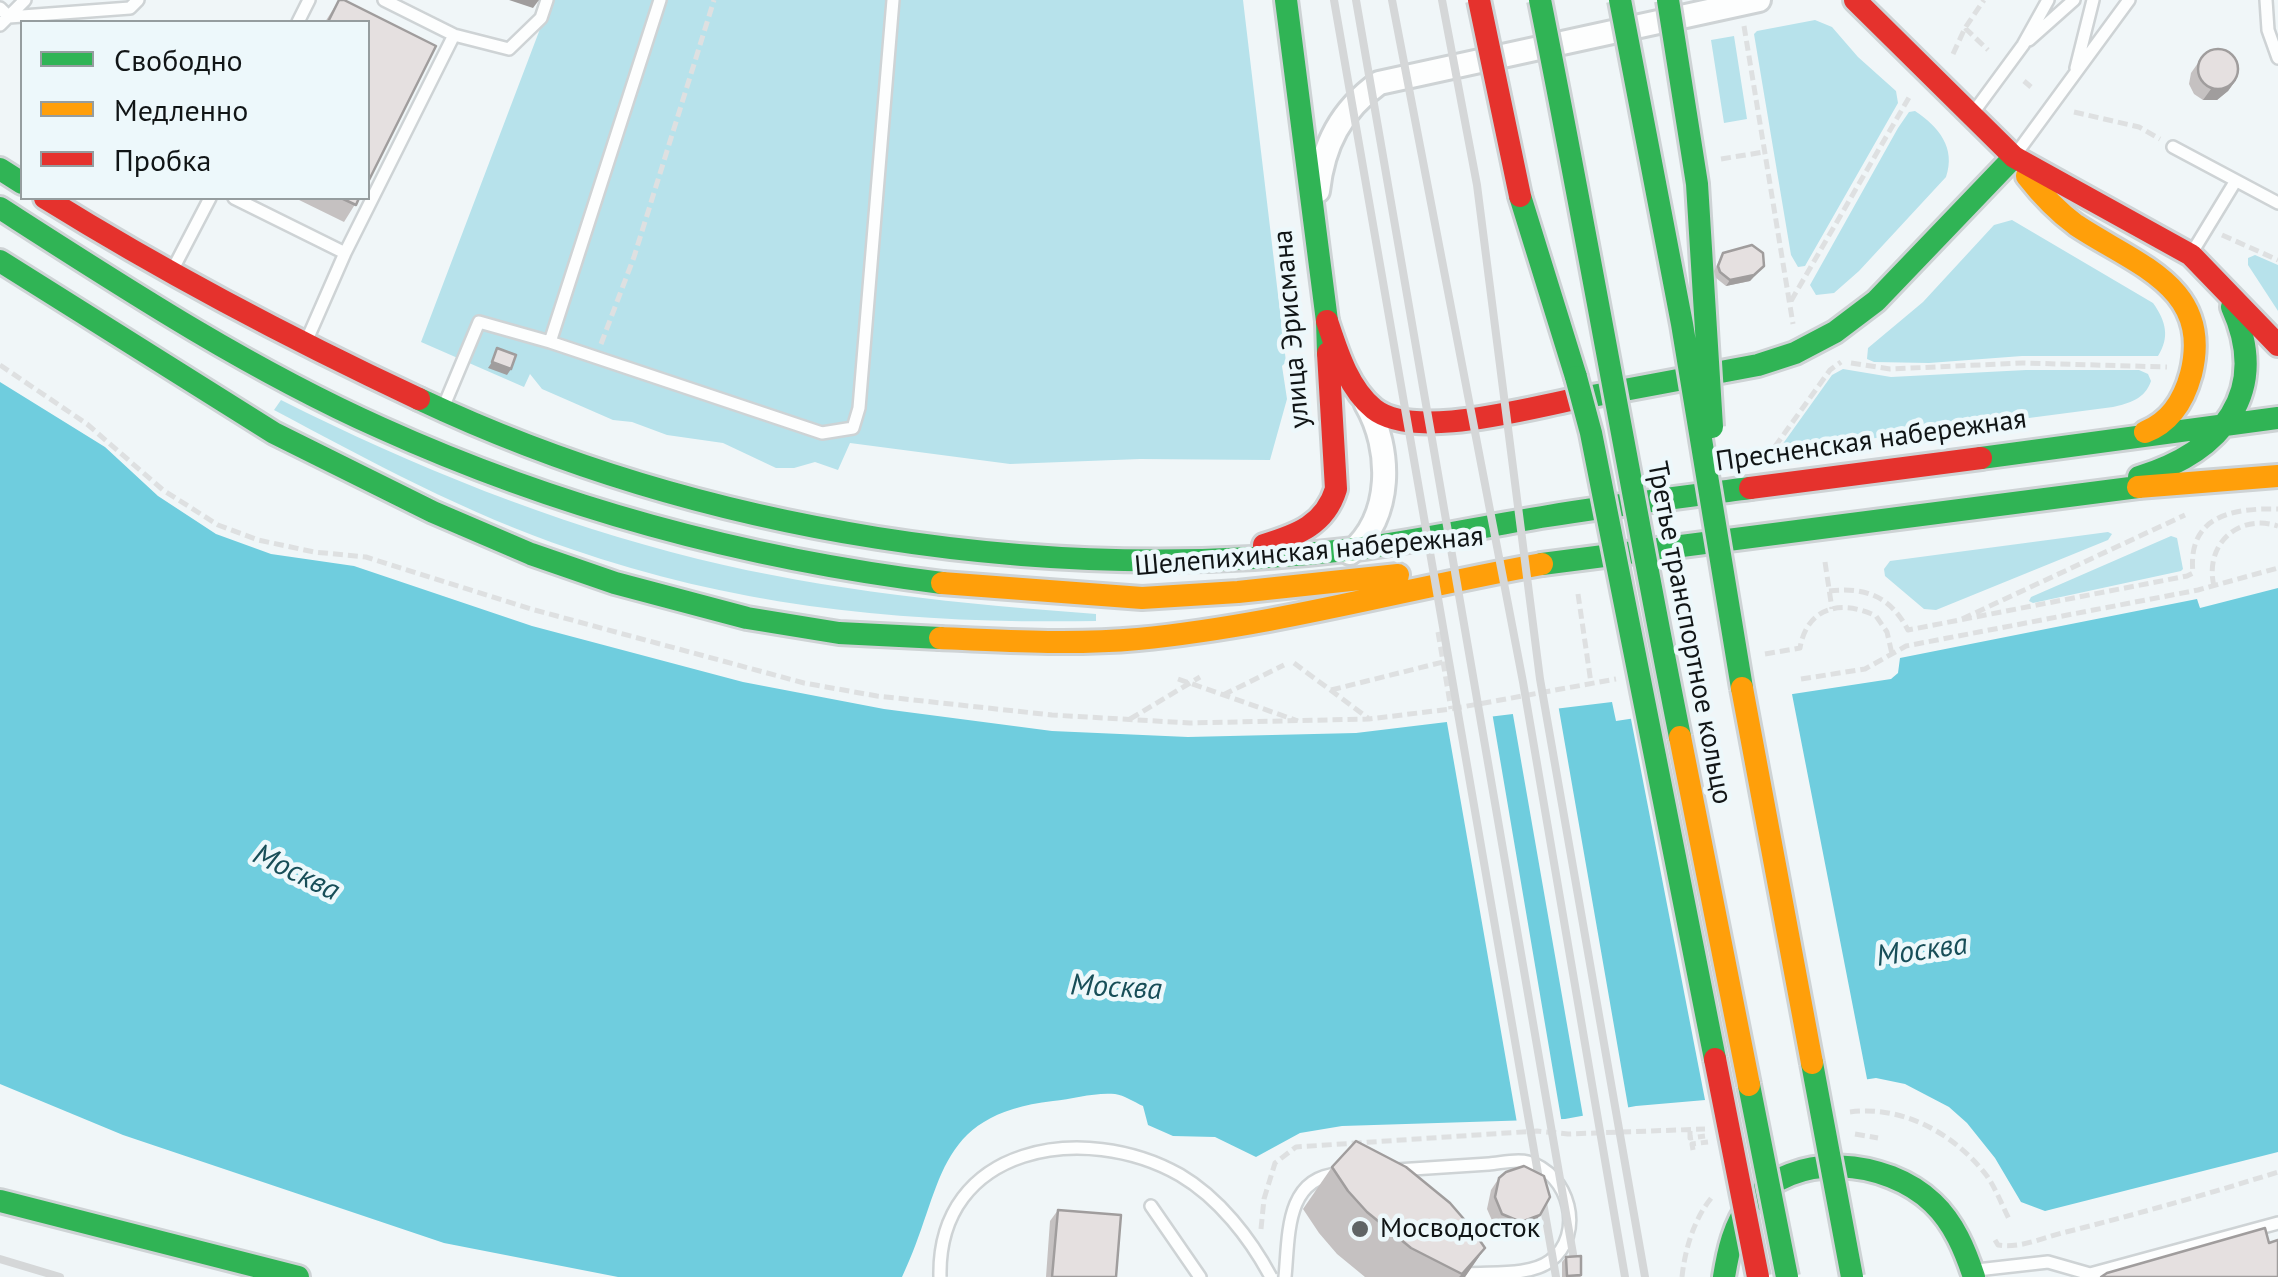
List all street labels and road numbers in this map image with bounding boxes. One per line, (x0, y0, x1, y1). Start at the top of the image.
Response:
street label: улица Эрисмана (1267, 228, 1317, 430)
street label: Пресненская набережная (1713, 403, 2029, 479)
street label: Третье транспортное кольцо (1639, 459, 1739, 807)
street label: Шелепихинская набережная (1133, 520, 1485, 584)

